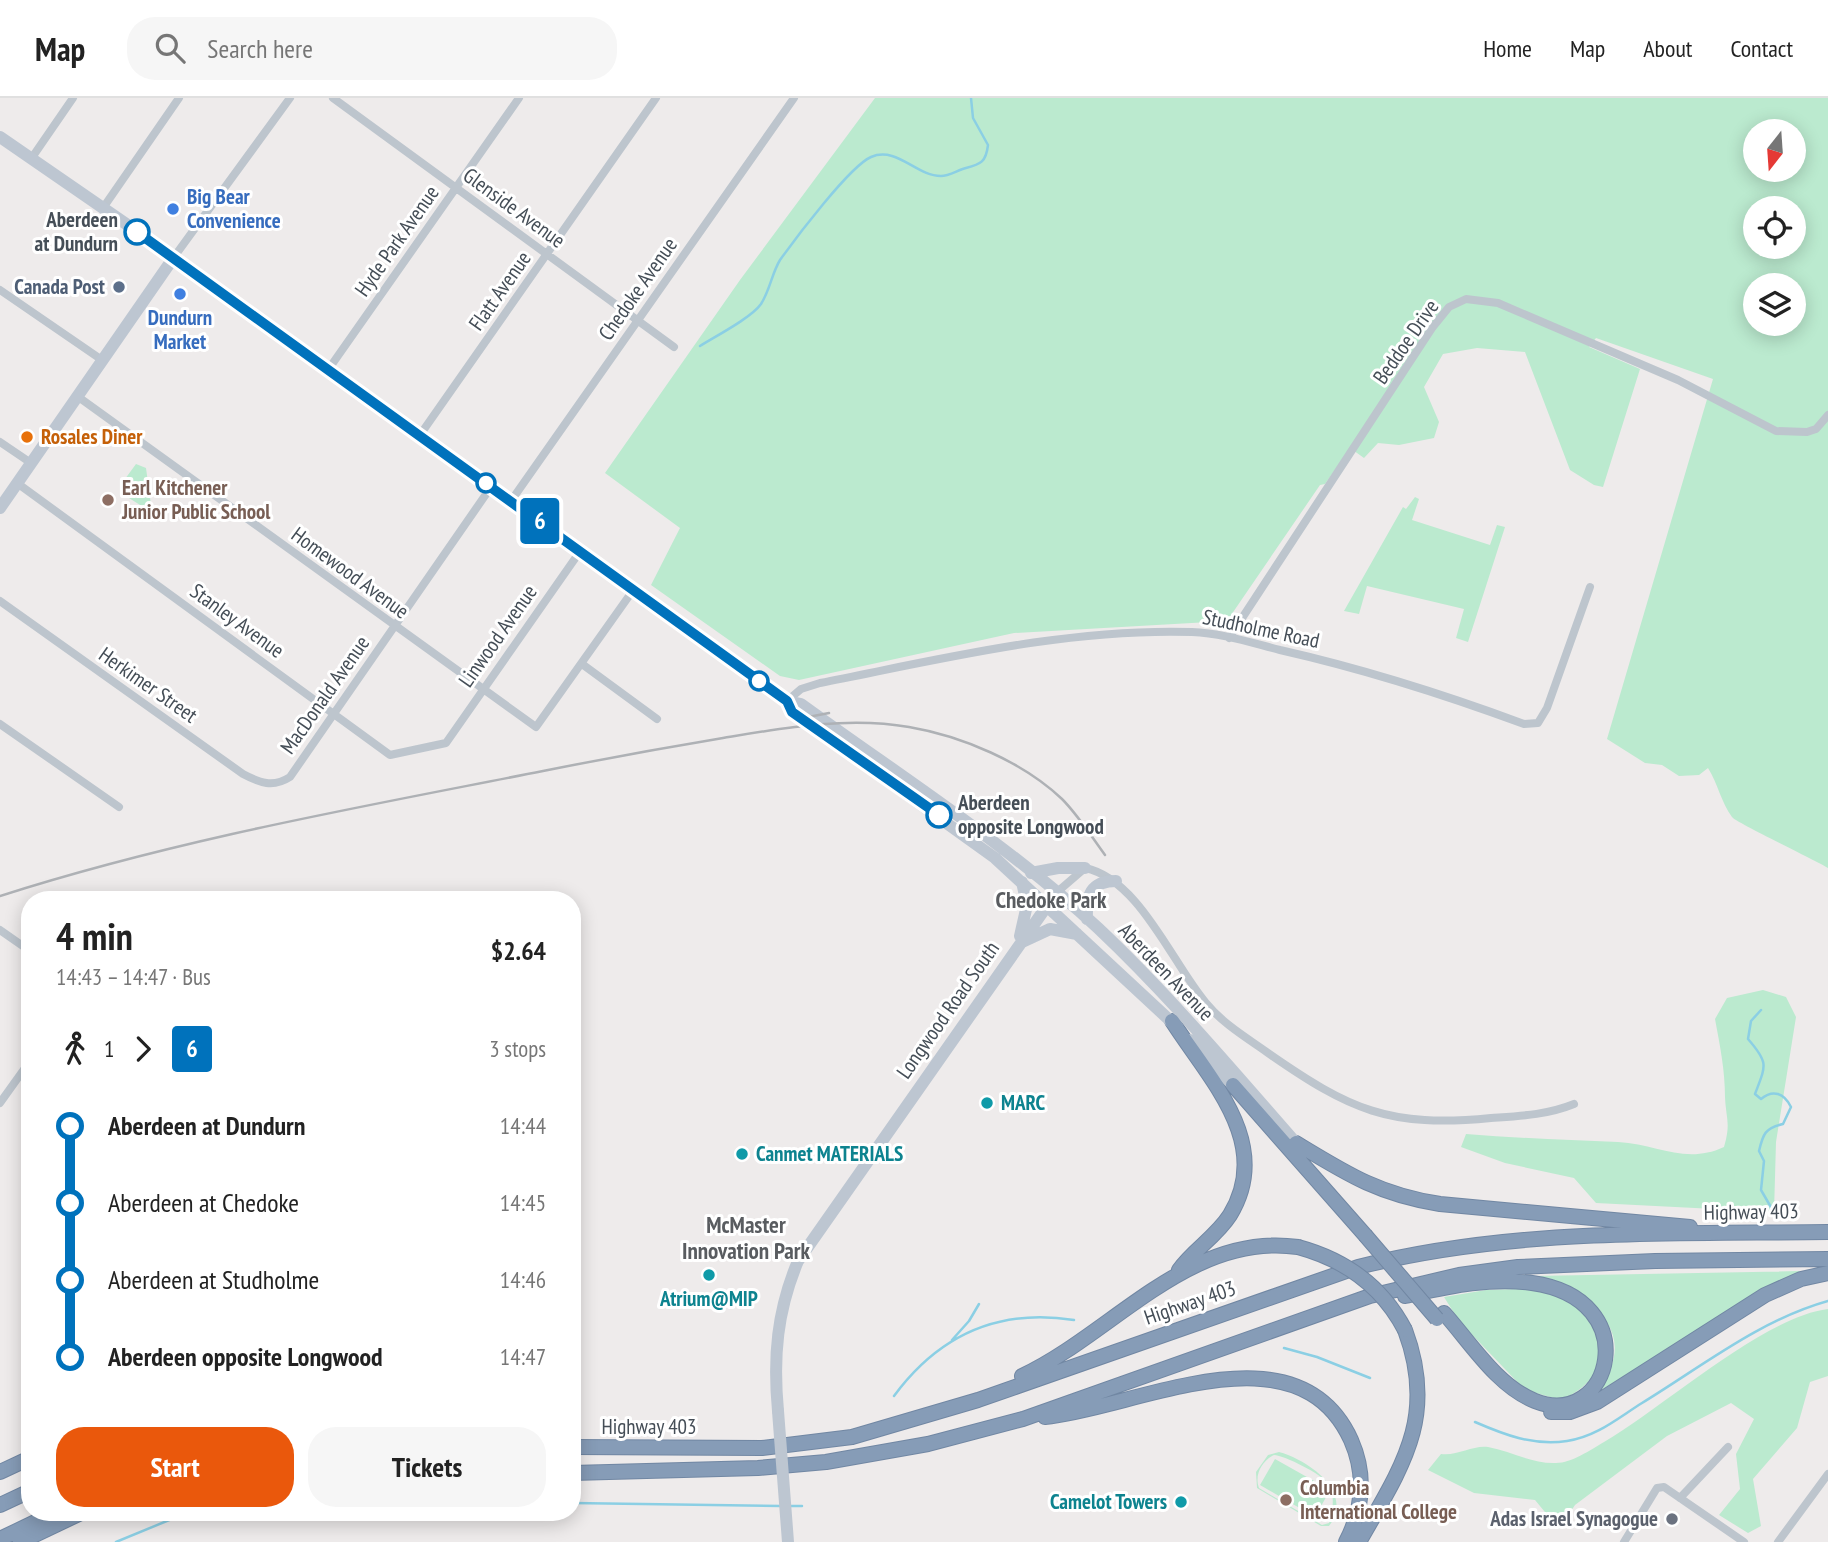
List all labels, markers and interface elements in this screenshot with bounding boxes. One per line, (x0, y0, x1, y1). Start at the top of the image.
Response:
search box (127, 17, 617, 80)
text: Map (35, 27, 85, 70)
icon: search (151, 29, 189, 67)
text: Search here (207, 32, 313, 65)
text: Home (1483, 33, 1532, 64)
text: Map (1570, 33, 1605, 64)
text: About (1643, 33, 1692, 64)
text: Contact (1730, 33, 1793, 64)
north arrow (1743, 119, 1806, 182)
map controls (1743, 119, 1806, 336)
street label: Glenside Avenue (458, 162, 571, 254)
street label: Hyde Park Avenue (349, 180, 445, 301)
place label: Big Bear Convenience (187, 183, 281, 234)
button: locate (1743, 196, 1806, 259)
marker: Big Bear Convenience (165, 201, 181, 217)
place label: Aberdeen at Dundurn (35, 206, 118, 257)
marker: Aberdeen at Dundurn (124, 219, 150, 245)
street label: Chedoke Avenue (592, 232, 683, 345)
street label: Flatt Avenue (463, 246, 537, 336)
place label: Canada Post (14, 273, 105, 300)
button: layers (1743, 273, 1806, 336)
marker: Canada Post (111, 279, 127, 295)
marker: Dundurn Market (172, 286, 188, 302)
street label: Beddoe Drive (1367, 294, 1444, 389)
place label: Dundurn Market (148, 304, 212, 355)
place label: Rosales Diner (41, 423, 143, 450)
marker: Rosales Diner (19, 429, 35, 445)
unlabelled marker (476, 473, 496, 493)
place label: Earl Kitchener Junior Public School (121, 474, 271, 525)
marker: Earl Kitchener Junior Public School (100, 492, 116, 508)
line badge: 6 (517, 498, 563, 544)
text: 6 (534, 505, 546, 536)
street label: Homewood Avenue (286, 521, 414, 624)
street label: Stanley Avenue (185, 577, 290, 664)
street label: Linwood Avenue (452, 579, 543, 692)
street label: Studholme Road (1200, 603, 1322, 654)
street label: MacDonald Avenue (274, 630, 375, 759)
street label: Herkimer Street (94, 641, 203, 729)
unlabelled marker (749, 671, 769, 691)
place label: Aberdeen opposite Longwood (957, 789, 1104, 840)
marker: Aberdeen opposite Longwood (926, 802, 952, 828)
district label: Chedoke Park (995, 885, 1107, 914)
text: 4 min (56, 911, 133, 960)
street label: Aberdeen Avenue (1113, 917, 1220, 1026)
text: $2.64 (491, 934, 546, 967)
street label: Longwood Road South (890, 936, 1005, 1084)
text: 14:43 – 14:47 · Bus (56, 962, 211, 991)
icon: walk (56, 1030, 94, 1068)
icon: forward (124, 1030, 162, 1068)
text: 6 (186, 1033, 198, 1064)
text: 1 (104, 1034, 114, 1063)
text: 3 stops (489, 1034, 546, 1063)
place label: MARC (1001, 1089, 1045, 1116)
marker: MARC (979, 1095, 995, 1111)
text: Aberdeen at Dundurn (108, 1109, 305, 1142)
text: 14:44 (500, 1111, 546, 1140)
place label: Canmet MATERIALS (756, 1140, 903, 1167)
marker: Canmet MATERIALS (734, 1146, 750, 1162)
text: Aberdeen at Chedoke (108, 1186, 299, 1219)
text: 14:45 (500, 1188, 546, 1217)
street label: Highway 403 (1703, 1197, 1799, 1226)
district label: McMaster Innovation Park (682, 1210, 811, 1265)
text: Aberdeen at Studholme (108, 1263, 319, 1296)
text: 14:46 (500, 1265, 546, 1294)
marker: Atrium@MIP (701, 1267, 717, 1283)
street label: Highway 403 (1141, 1274, 1239, 1331)
place label: Atrium@MIP (659, 1285, 758, 1312)
text: Aberdeen opposite Longwood (108, 1340, 383, 1373)
text: 14:47 (500, 1342, 546, 1371)
street label: Highway 403 (601, 1413, 697, 1440)
button: Start (56, 1427, 294, 1507)
button: Tickets (308, 1427, 546, 1507)
place label: Columbia International College (1300, 1474, 1457, 1525)
place label: Camelot Towers (1050, 1488, 1167, 1515)
marker: Columbia International College (1278, 1492, 1294, 1508)
marker: Camelot Towers (1173, 1494, 1189, 1510)
place label: Adas Israel Synagogue (1489, 1505, 1658, 1532)
marker: Adas Israel Synagogue (1664, 1511, 1680, 1527)

